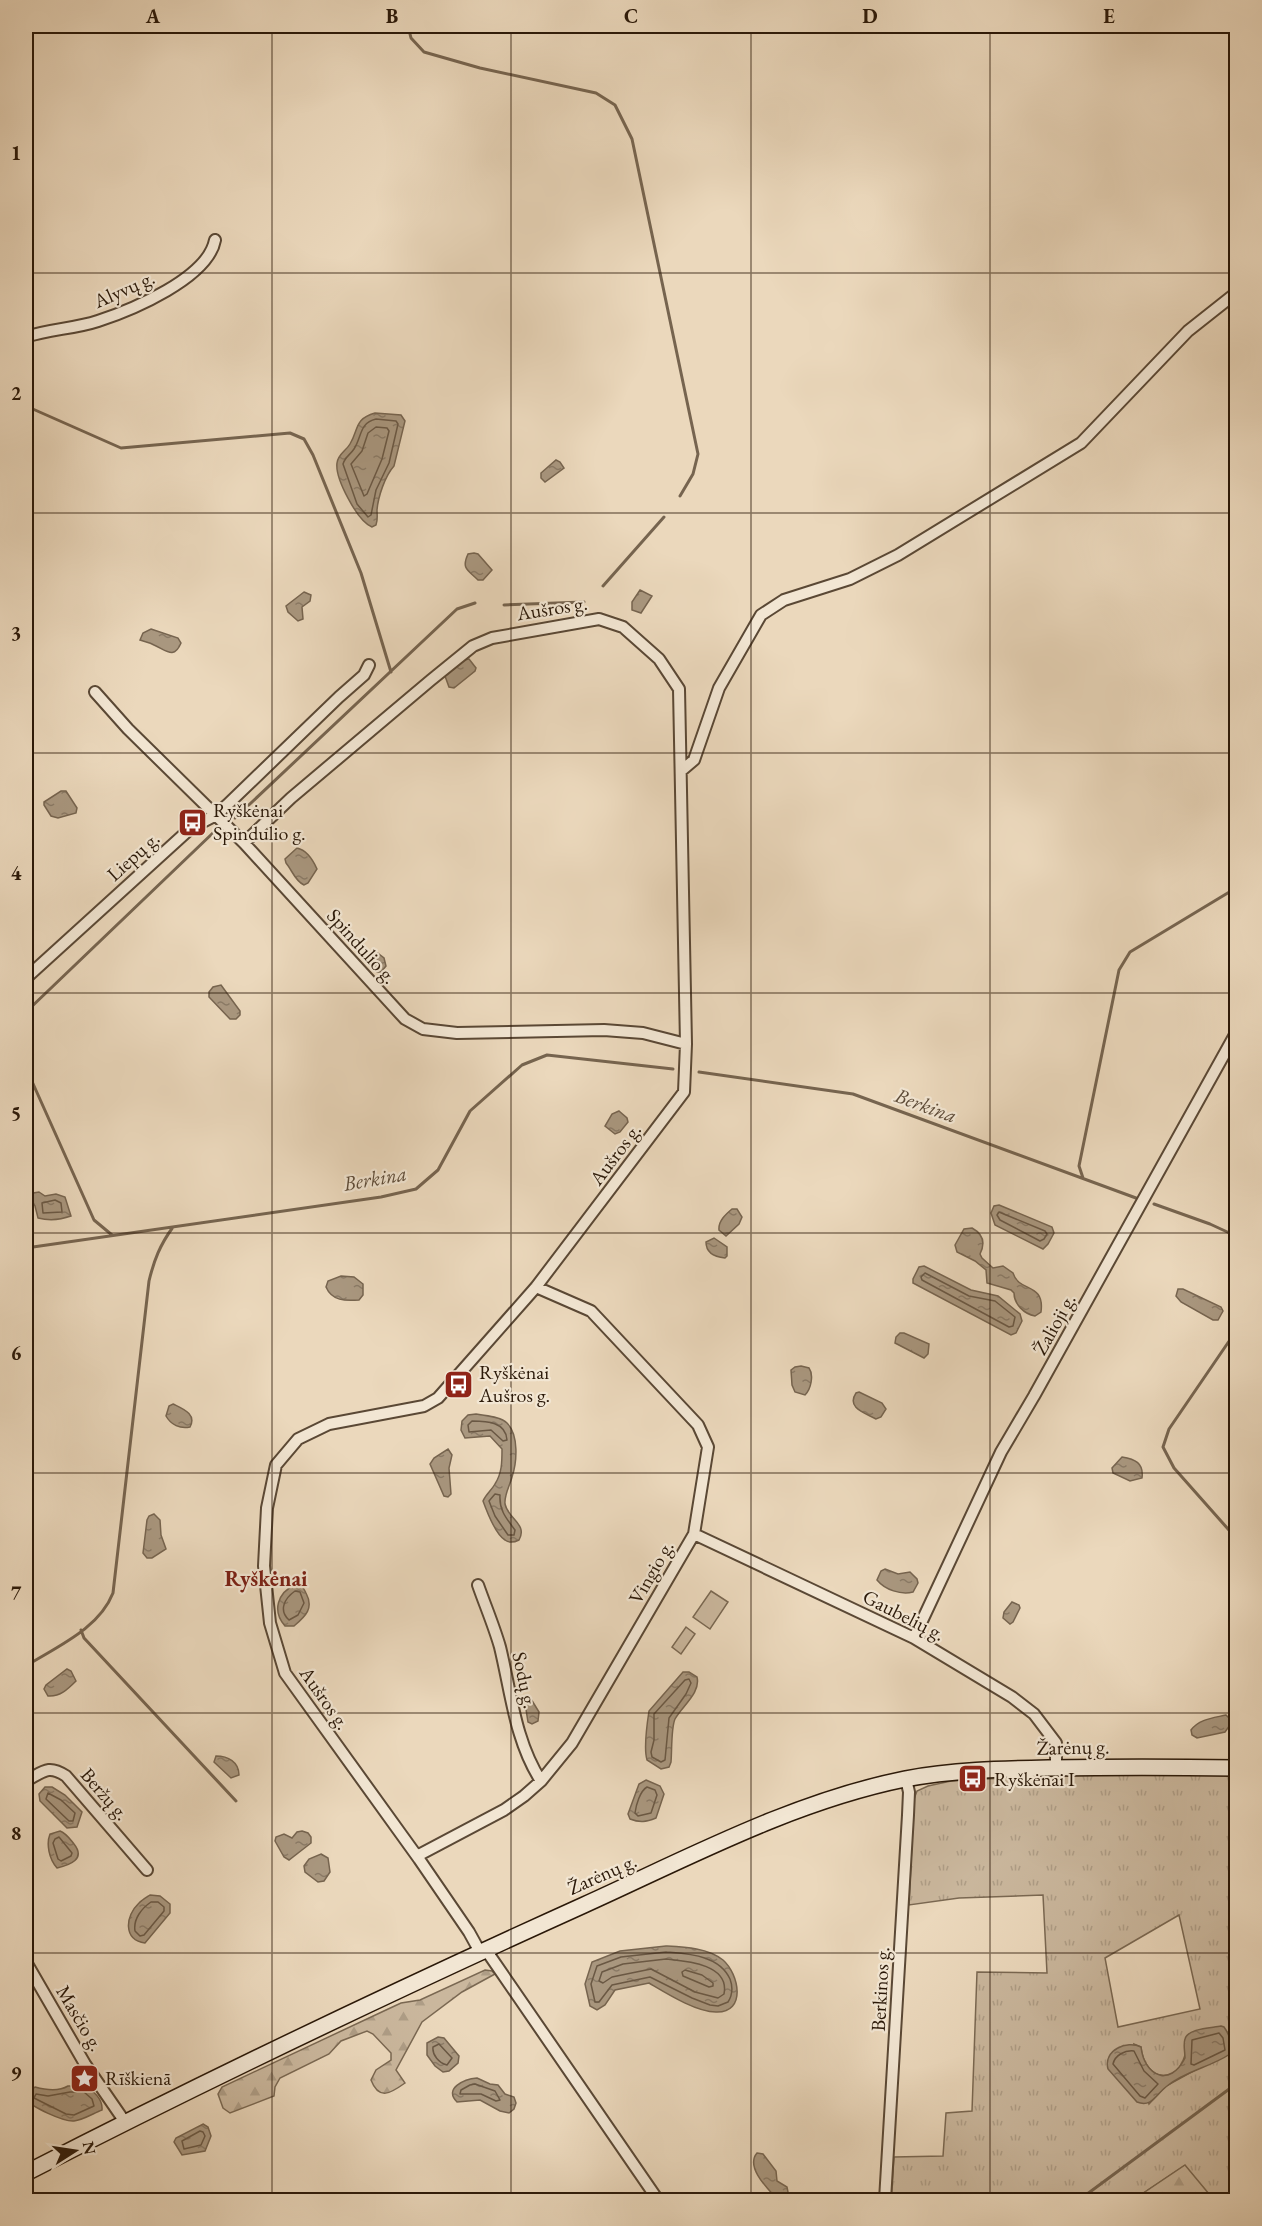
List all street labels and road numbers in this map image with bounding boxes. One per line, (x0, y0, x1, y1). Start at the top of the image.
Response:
street label: Alyvų g. (89, 264, 159, 314)
street label: Aušros g. (514, 590, 589, 627)
street label: Liepų g. (101, 825, 165, 887)
street label: Spindulio g. (321, 903, 403, 989)
street label: Aušros g. (583, 1118, 647, 1191)
street label: Žalioji g. (1027, 1289, 1081, 1359)
street label: Vingio g. (622, 1535, 680, 1609)
street label: Gaubelių g. (859, 1583, 949, 1647)
street label: Sodų g. (506, 1649, 544, 1711)
street label: Aušros g. (293, 1661, 356, 1735)
street label: Žarėnų g. (1036, 1733, 1110, 1761)
street label: Beržų g. (75, 1762, 135, 1826)
street label: Žarėnų g. (563, 1847, 641, 1901)
street label: Berkinos g. (865, 1946, 895, 2032)
street label: Masčio g. (50, 1980, 110, 2056)

